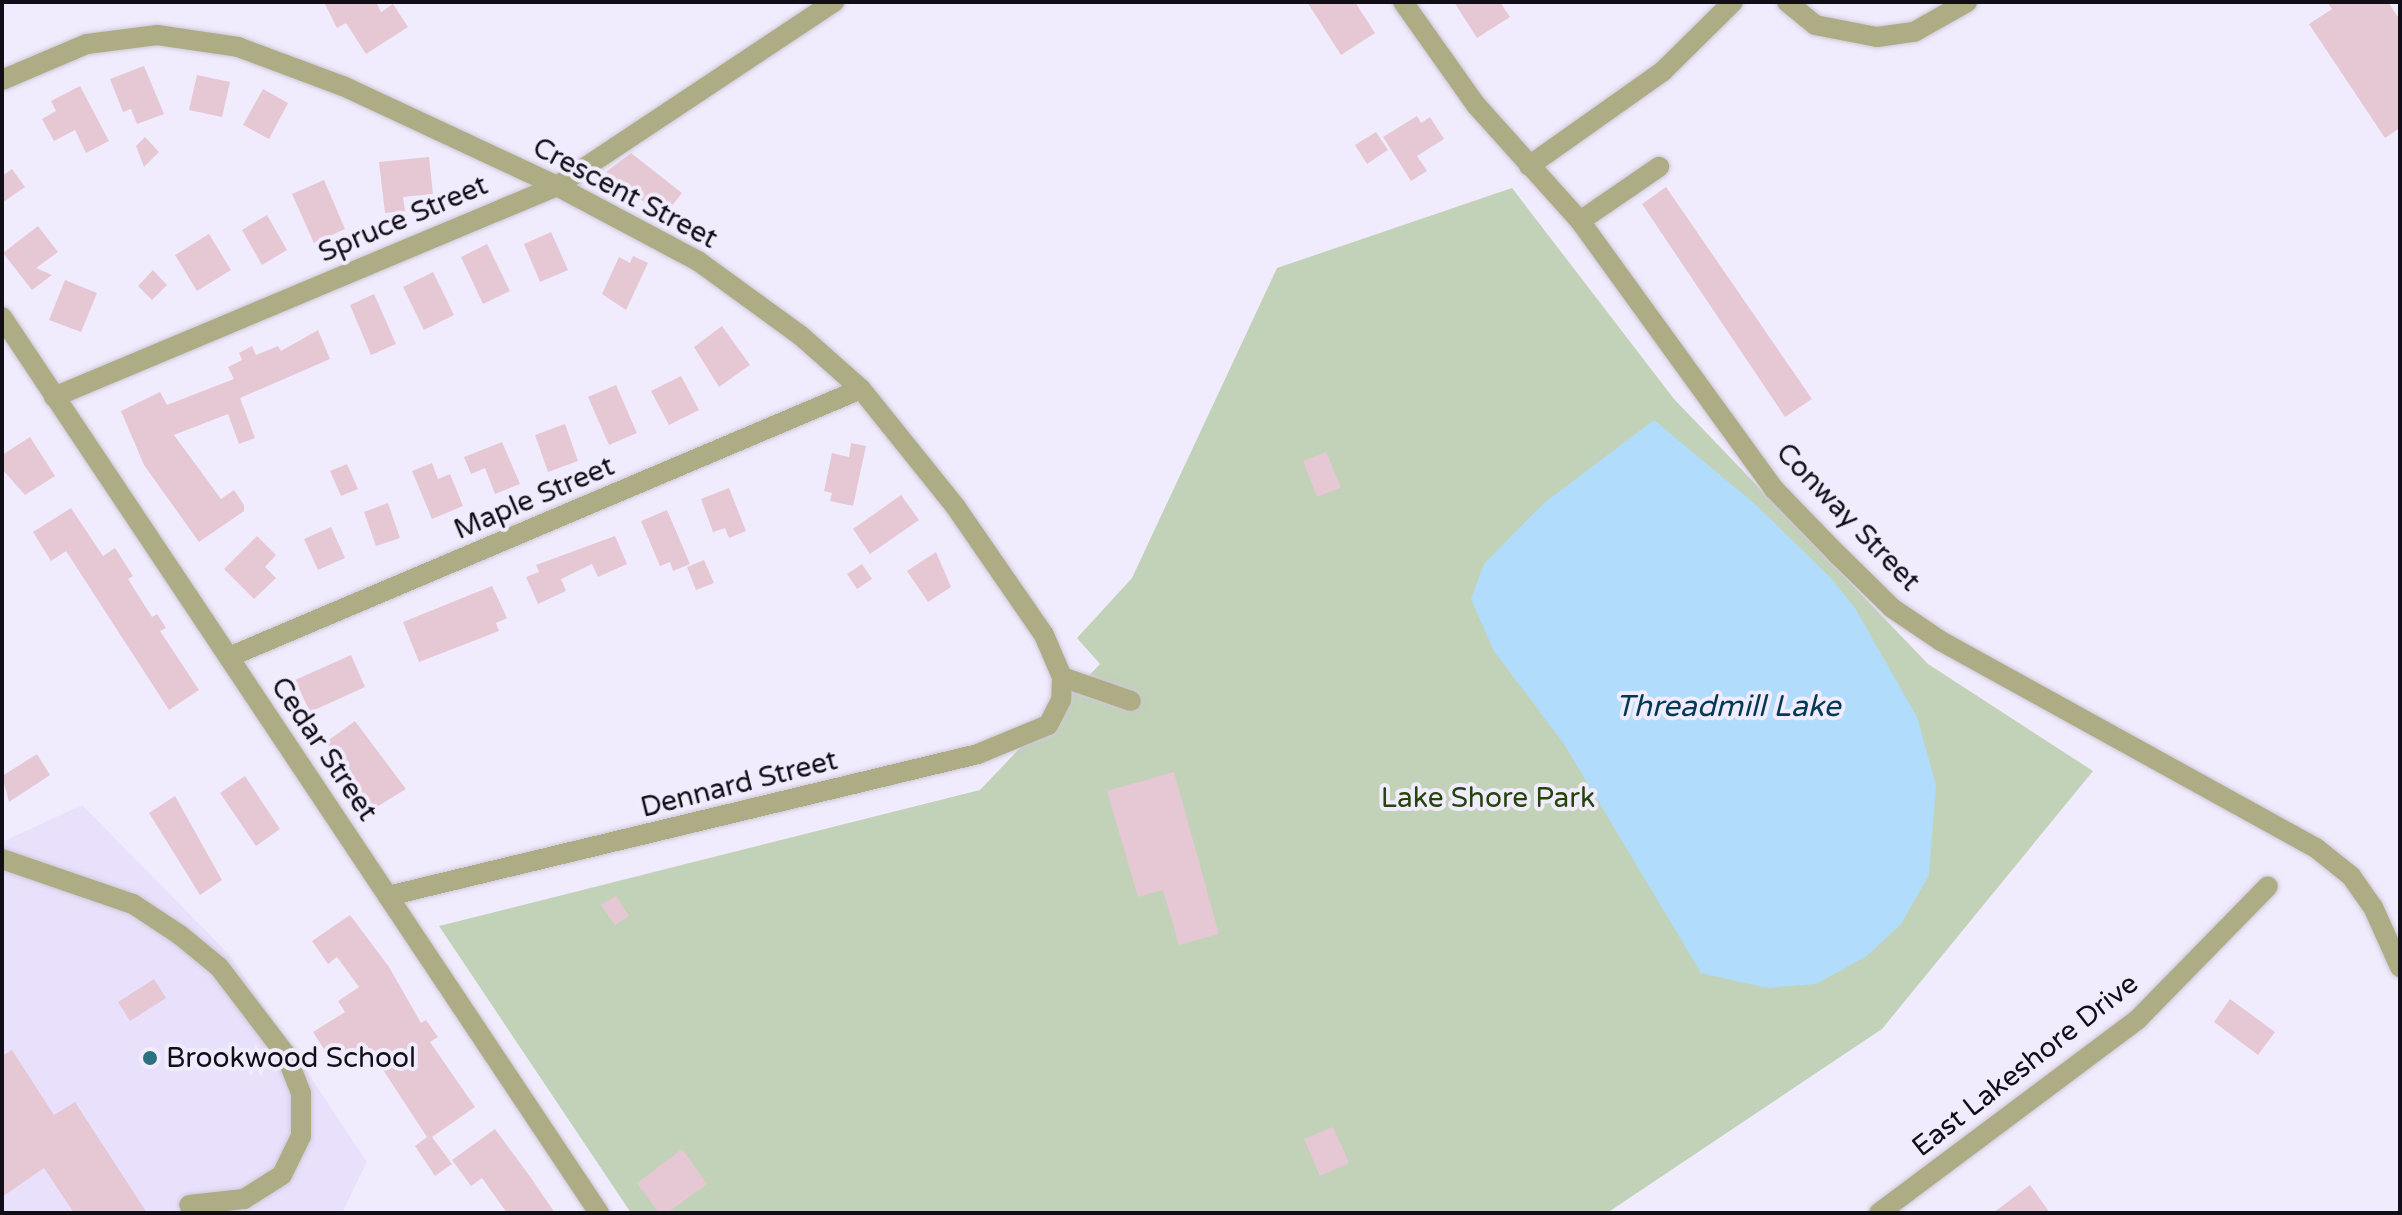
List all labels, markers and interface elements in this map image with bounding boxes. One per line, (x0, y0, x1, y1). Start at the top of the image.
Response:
street label: Crescent Street (527, 130, 723, 256)
street label: Spruce Street (313, 168, 493, 270)
street label: Conway Street (1769, 436, 1927, 598)
street label: Maple Street (449, 449, 619, 547)
street label: Cedar Street (264, 671, 384, 827)
water label: Threadmill Lake (1615, 689, 1841, 725)
street label: Dennard Street (637, 743, 841, 825)
park label: Lake Shore Park (1381, 781, 1595, 815)
street label: East Lakeshore Drive (1905, 966, 2145, 1164)
place label: Brookwood School (166, 1041, 416, 1075)
marker: Brookwood School (141, 1049, 159, 1067)

